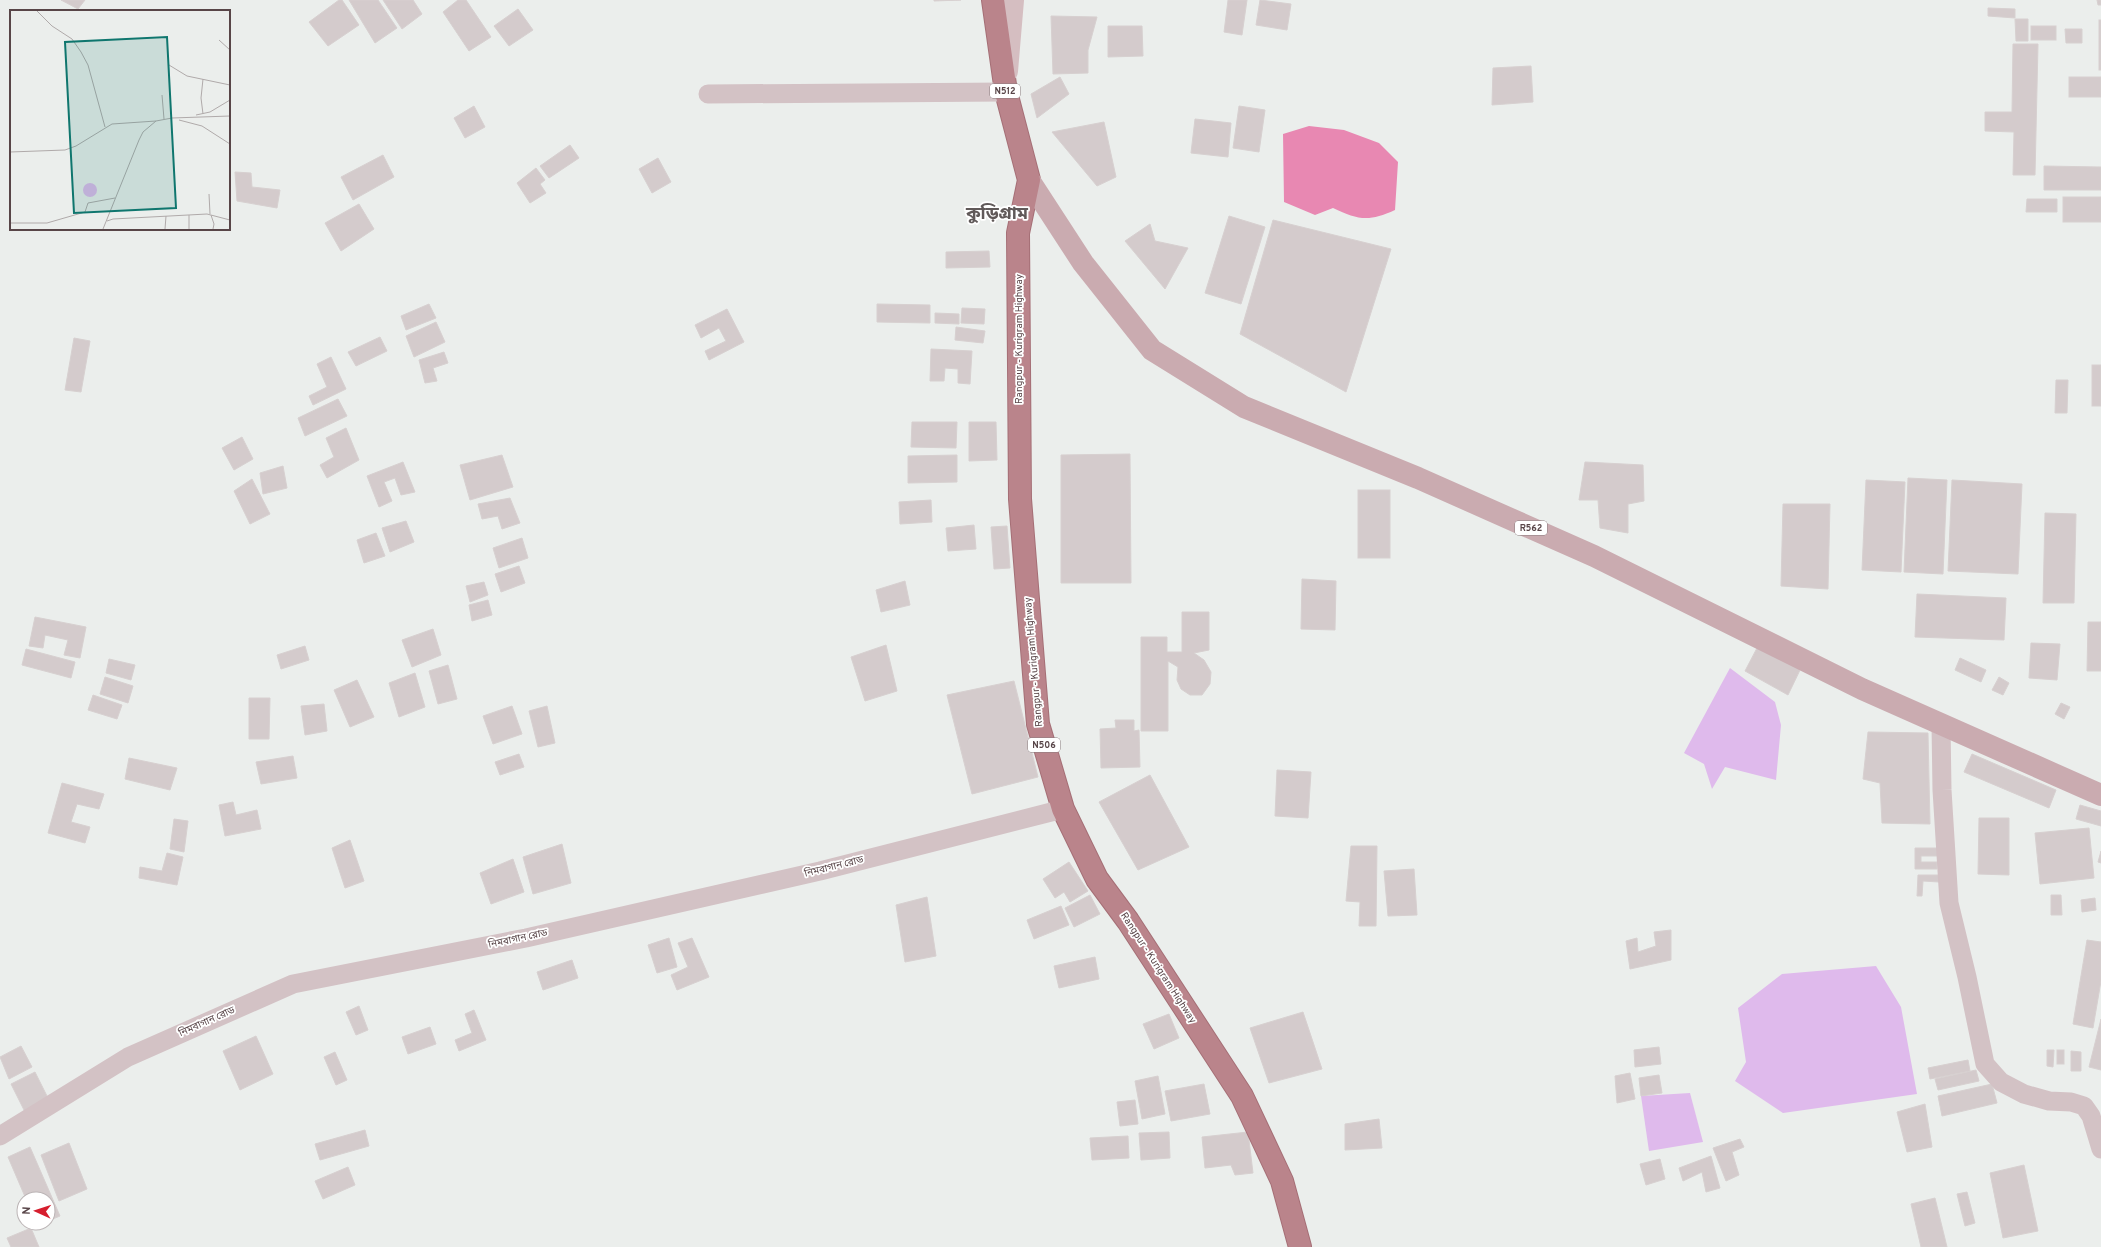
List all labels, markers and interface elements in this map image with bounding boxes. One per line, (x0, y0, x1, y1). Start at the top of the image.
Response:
inset map (10, 10, 230, 230)
road number: N512 (990, 84, 1020, 98)
district label: কুড়িগ্রাম (965, 203, 1029, 226)
street label: Rangpur - Kurigram Highway (1013, 274, 1026, 404)
road number: R562 (1515, 521, 1547, 535)
street label: Rangpur - Kurigram Highway (1022, 597, 1046, 727)
road number: N506 (1028, 738, 1060, 752)
street label: নিমবাগান রোড (802, 853, 866, 881)
street label: Rangpur - Kurigram Highway (1117, 910, 1199, 1026)
street label: নিমবাগান রোড (486, 926, 550, 952)
street label: নিমবাগান রোড (176, 1003, 238, 1041)
north arrow (16, 1191, 56, 1231)
text: N (20, 1206, 34, 1215)

